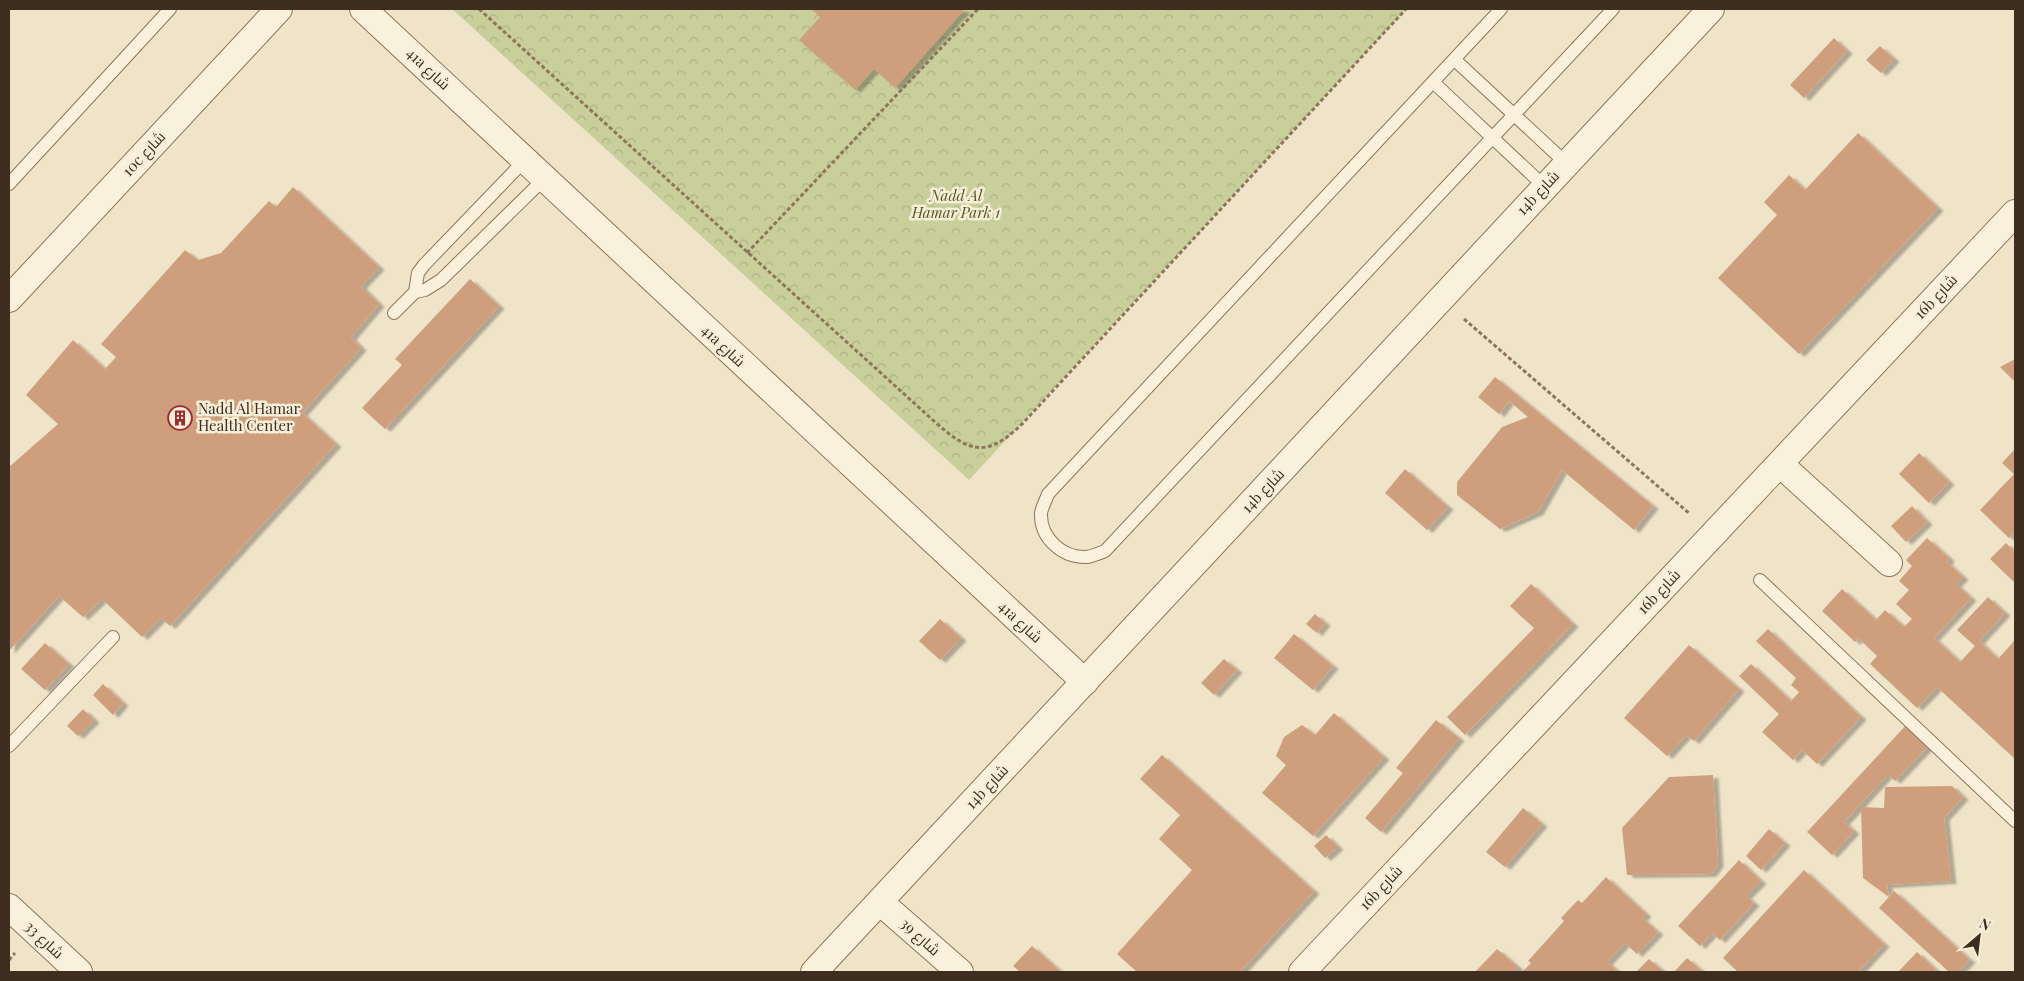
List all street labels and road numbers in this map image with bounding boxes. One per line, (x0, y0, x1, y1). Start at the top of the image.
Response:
street label: 41a شارع (401, 43, 455, 95)
street label: 10c شارع (117, 127, 171, 181)
street label: 14b شارع (1511, 166, 1565, 220)
street label: 16b شارع (1909, 270, 1963, 324)
street label: 41a شارع (696, 320, 750, 372)
street label: 14b شارع (1236, 464, 1290, 518)
street label: 16b شارع (1632, 565, 1686, 619)
street label: 41a شارع (993, 596, 1047, 648)
street label: 14b شارع (960, 760, 1014, 814)
street label: 16b شارع (1354, 861, 1408, 915)
street label: شارع 39 (895, 913, 945, 961)
street label: شارع 33 (20, 916, 68, 964)

